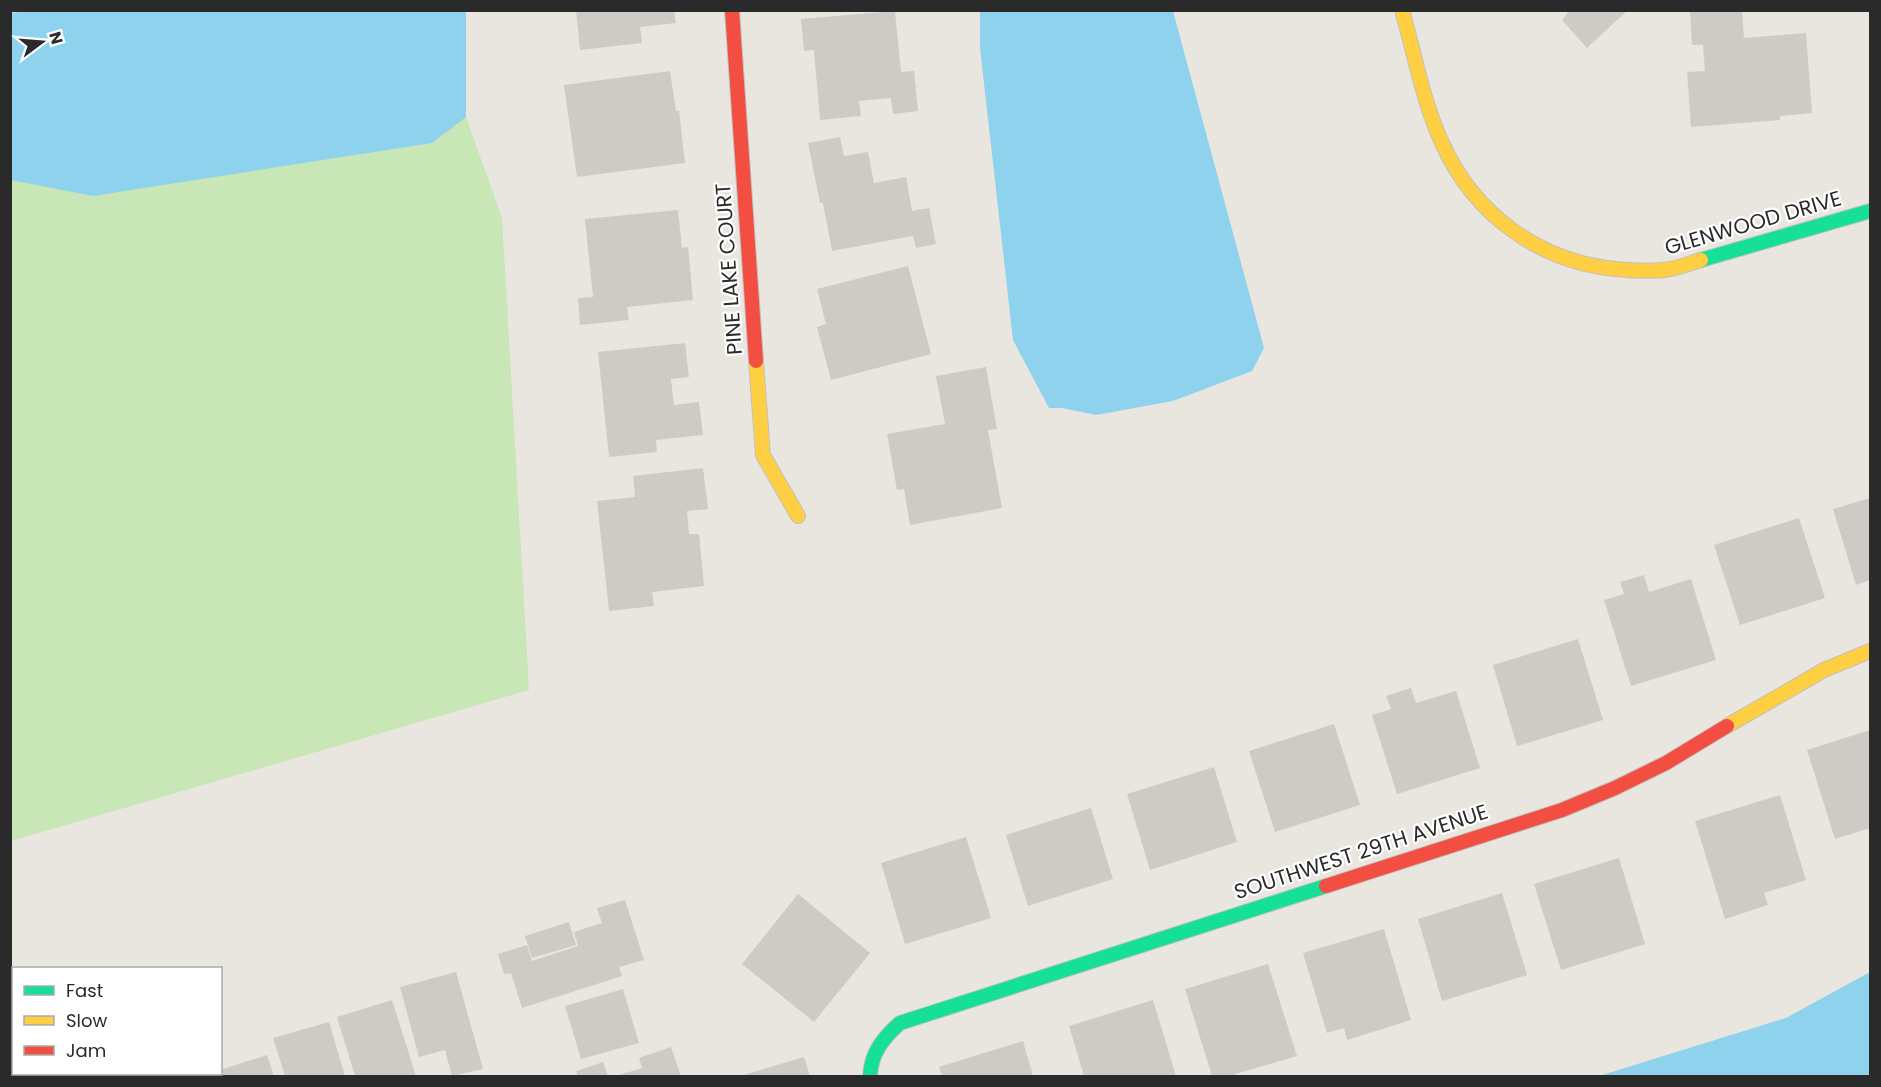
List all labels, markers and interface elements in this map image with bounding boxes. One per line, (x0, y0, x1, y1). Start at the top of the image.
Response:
north arrow (12, 12, 72, 72)
text: N (43, 29, 69, 47)
street label: PINE LAKE COURT (708, 182, 749, 356)
street label: GLENWOOD DRIVE (1661, 183, 1845, 262)
street label: SOUTHWEST 29TH AVENUE (1230, 797, 1491, 906)
legend (12, 967, 222, 1075)
text: Fast (66, 978, 103, 1003)
text: Slow (66, 1008, 108, 1033)
text: Jam (66, 1038, 106, 1063)

